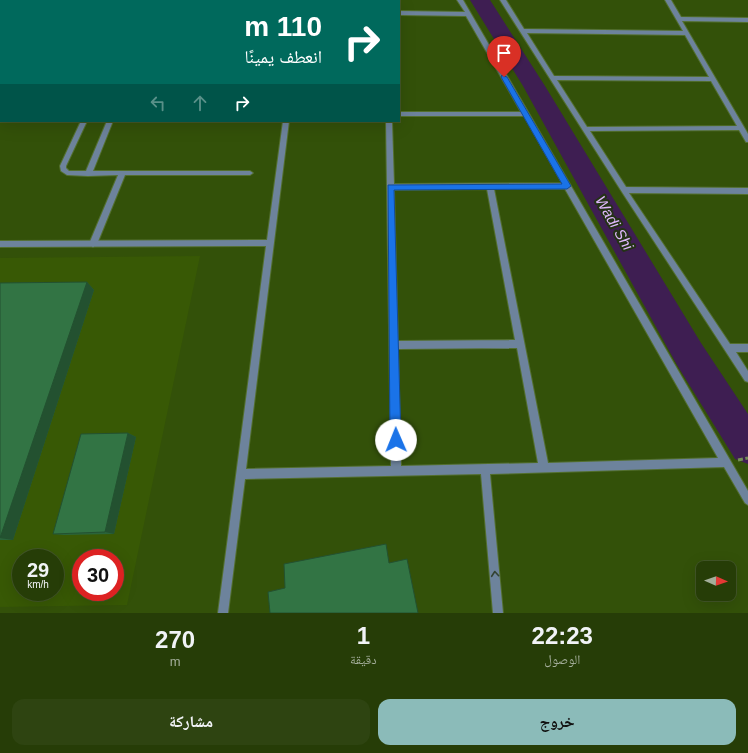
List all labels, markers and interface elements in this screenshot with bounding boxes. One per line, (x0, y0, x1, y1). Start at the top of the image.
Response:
text: 110 m (244, 11, 322, 42)
icon: right (336, 16, 388, 68)
pin (487, 36, 521, 77)
icon: arrive (493, 42, 515, 64)
text: انعطف يمينًا (244, 47, 322, 67)
icon: left (147, 92, 169, 114)
icon: ahead (189, 92, 211, 114)
icon: right (231, 92, 253, 114)
water label: Wadi Shi (592, 193, 637, 253)
position arrow (375, 419, 417, 461)
speed limit sign: 30 (72, 549, 124, 601)
text: 29 (27, 559, 49, 581)
north arrow (696, 561, 736, 601)
map controls (696, 561, 736, 601)
one-way arrow (490, 571, 499, 577)
text: km/h (27, 579, 49, 590)
text: 1 (357, 622, 370, 649)
text: 22:23 (532, 622, 593, 649)
text: 270 (155, 626, 195, 653)
text: دقيقة (350, 652, 377, 667)
text: الوصول (544, 652, 580, 667)
text: m (170, 654, 180, 669)
button: مشاركة (12, 699, 370, 745)
button: خروج (378, 699, 736, 745)

